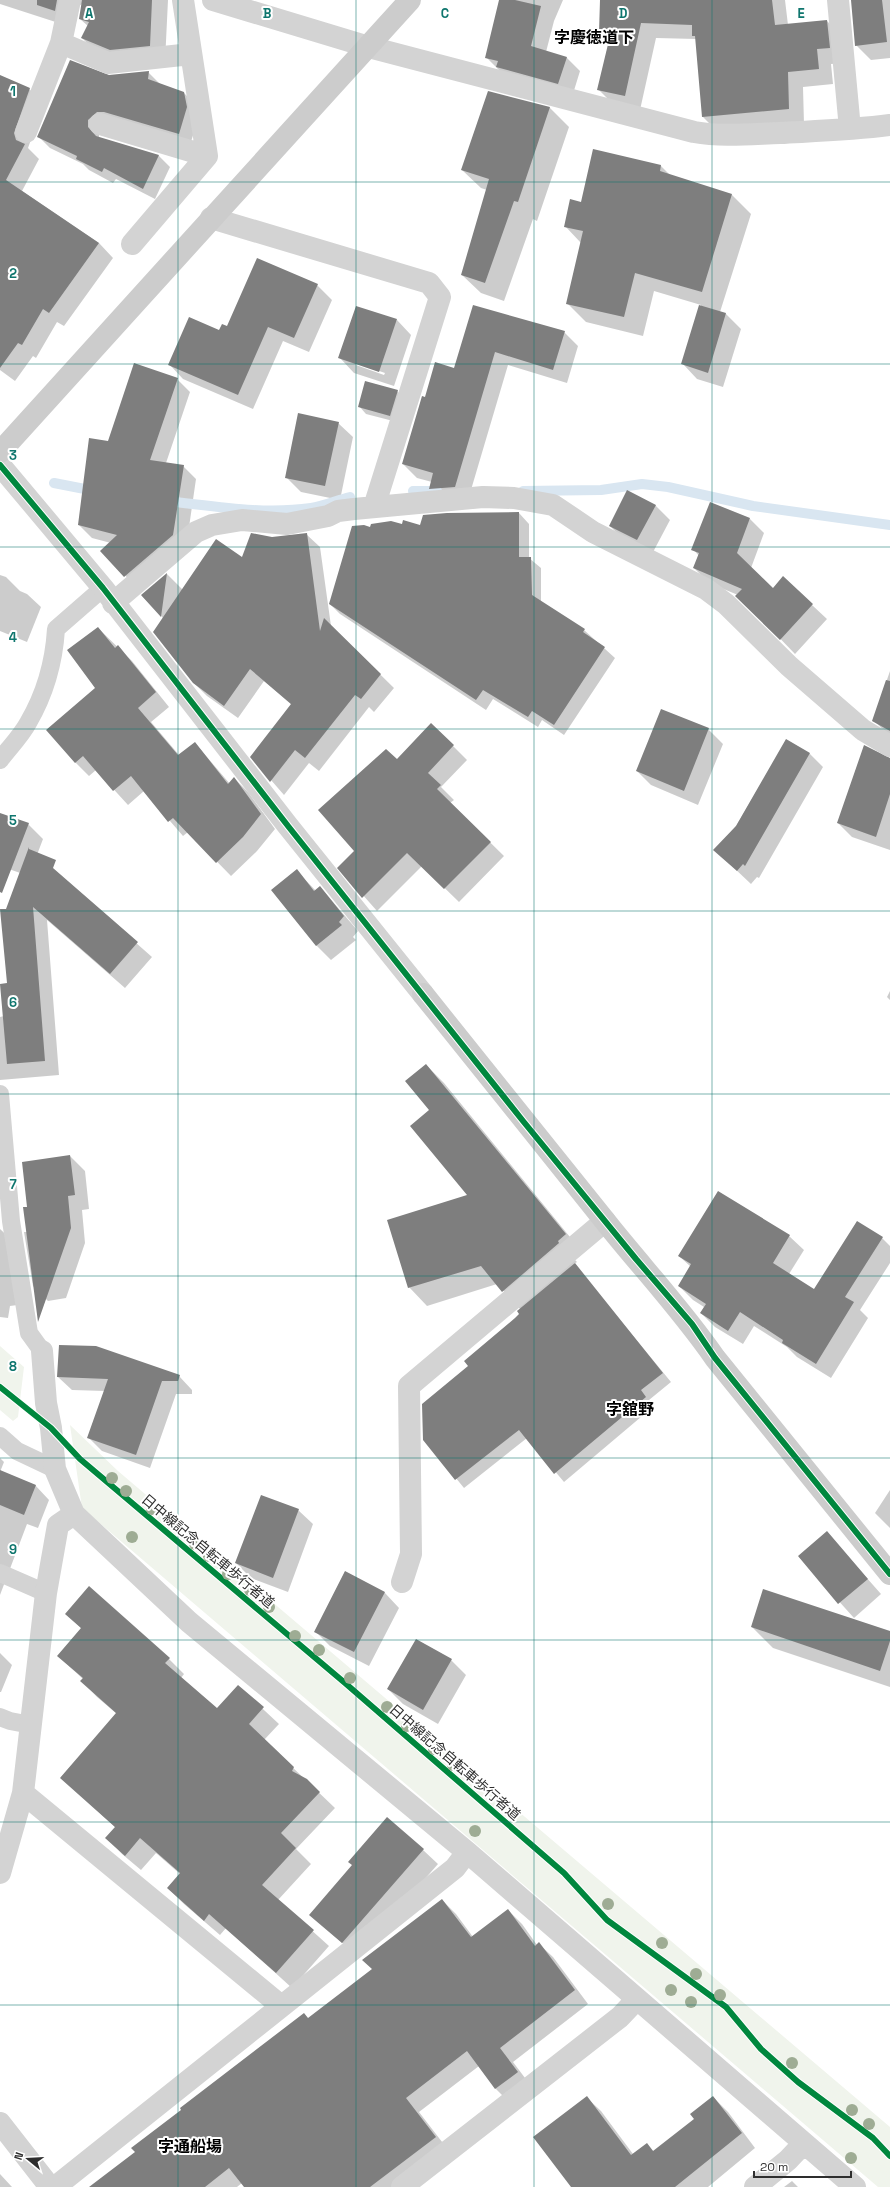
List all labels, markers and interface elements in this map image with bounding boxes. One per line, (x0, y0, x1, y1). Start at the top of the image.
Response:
text: A (85, 5, 94, 22)
text: B (263, 5, 272, 22)
text: C (441, 5, 449, 22)
text: D (619, 5, 628, 22)
text: E (797, 5, 805, 22)
district label: 字慶徳道下 (554, 27, 634, 48)
text: 1 (10, 83, 16, 100)
text: 2 (9, 265, 17, 282)
text: 3 (9, 447, 17, 464)
text: 4 (9, 629, 17, 646)
text: 5 (9, 812, 17, 829)
text: 6 (9, 994, 17, 1011)
text: 7 (9, 1176, 17, 1193)
text: 8 (9, 1358, 17, 1375)
district label: 字舘野 (606, 1399, 654, 1420)
street label: 日中線記念自転車歩行者道 (138, 1490, 278, 1612)
text: 9 (9, 1541, 17, 1558)
street label: 日中線記念自転車歩行者道 (386, 1700, 524, 1824)
district label: 字通船場 (158, 2136, 222, 2157)
north arrow (8, 2139, 48, 2179)
text: N (11, 2150, 26, 2162)
scale bar (754, 2153, 851, 2179)
text: 20 m (760, 2159, 788, 2175)

